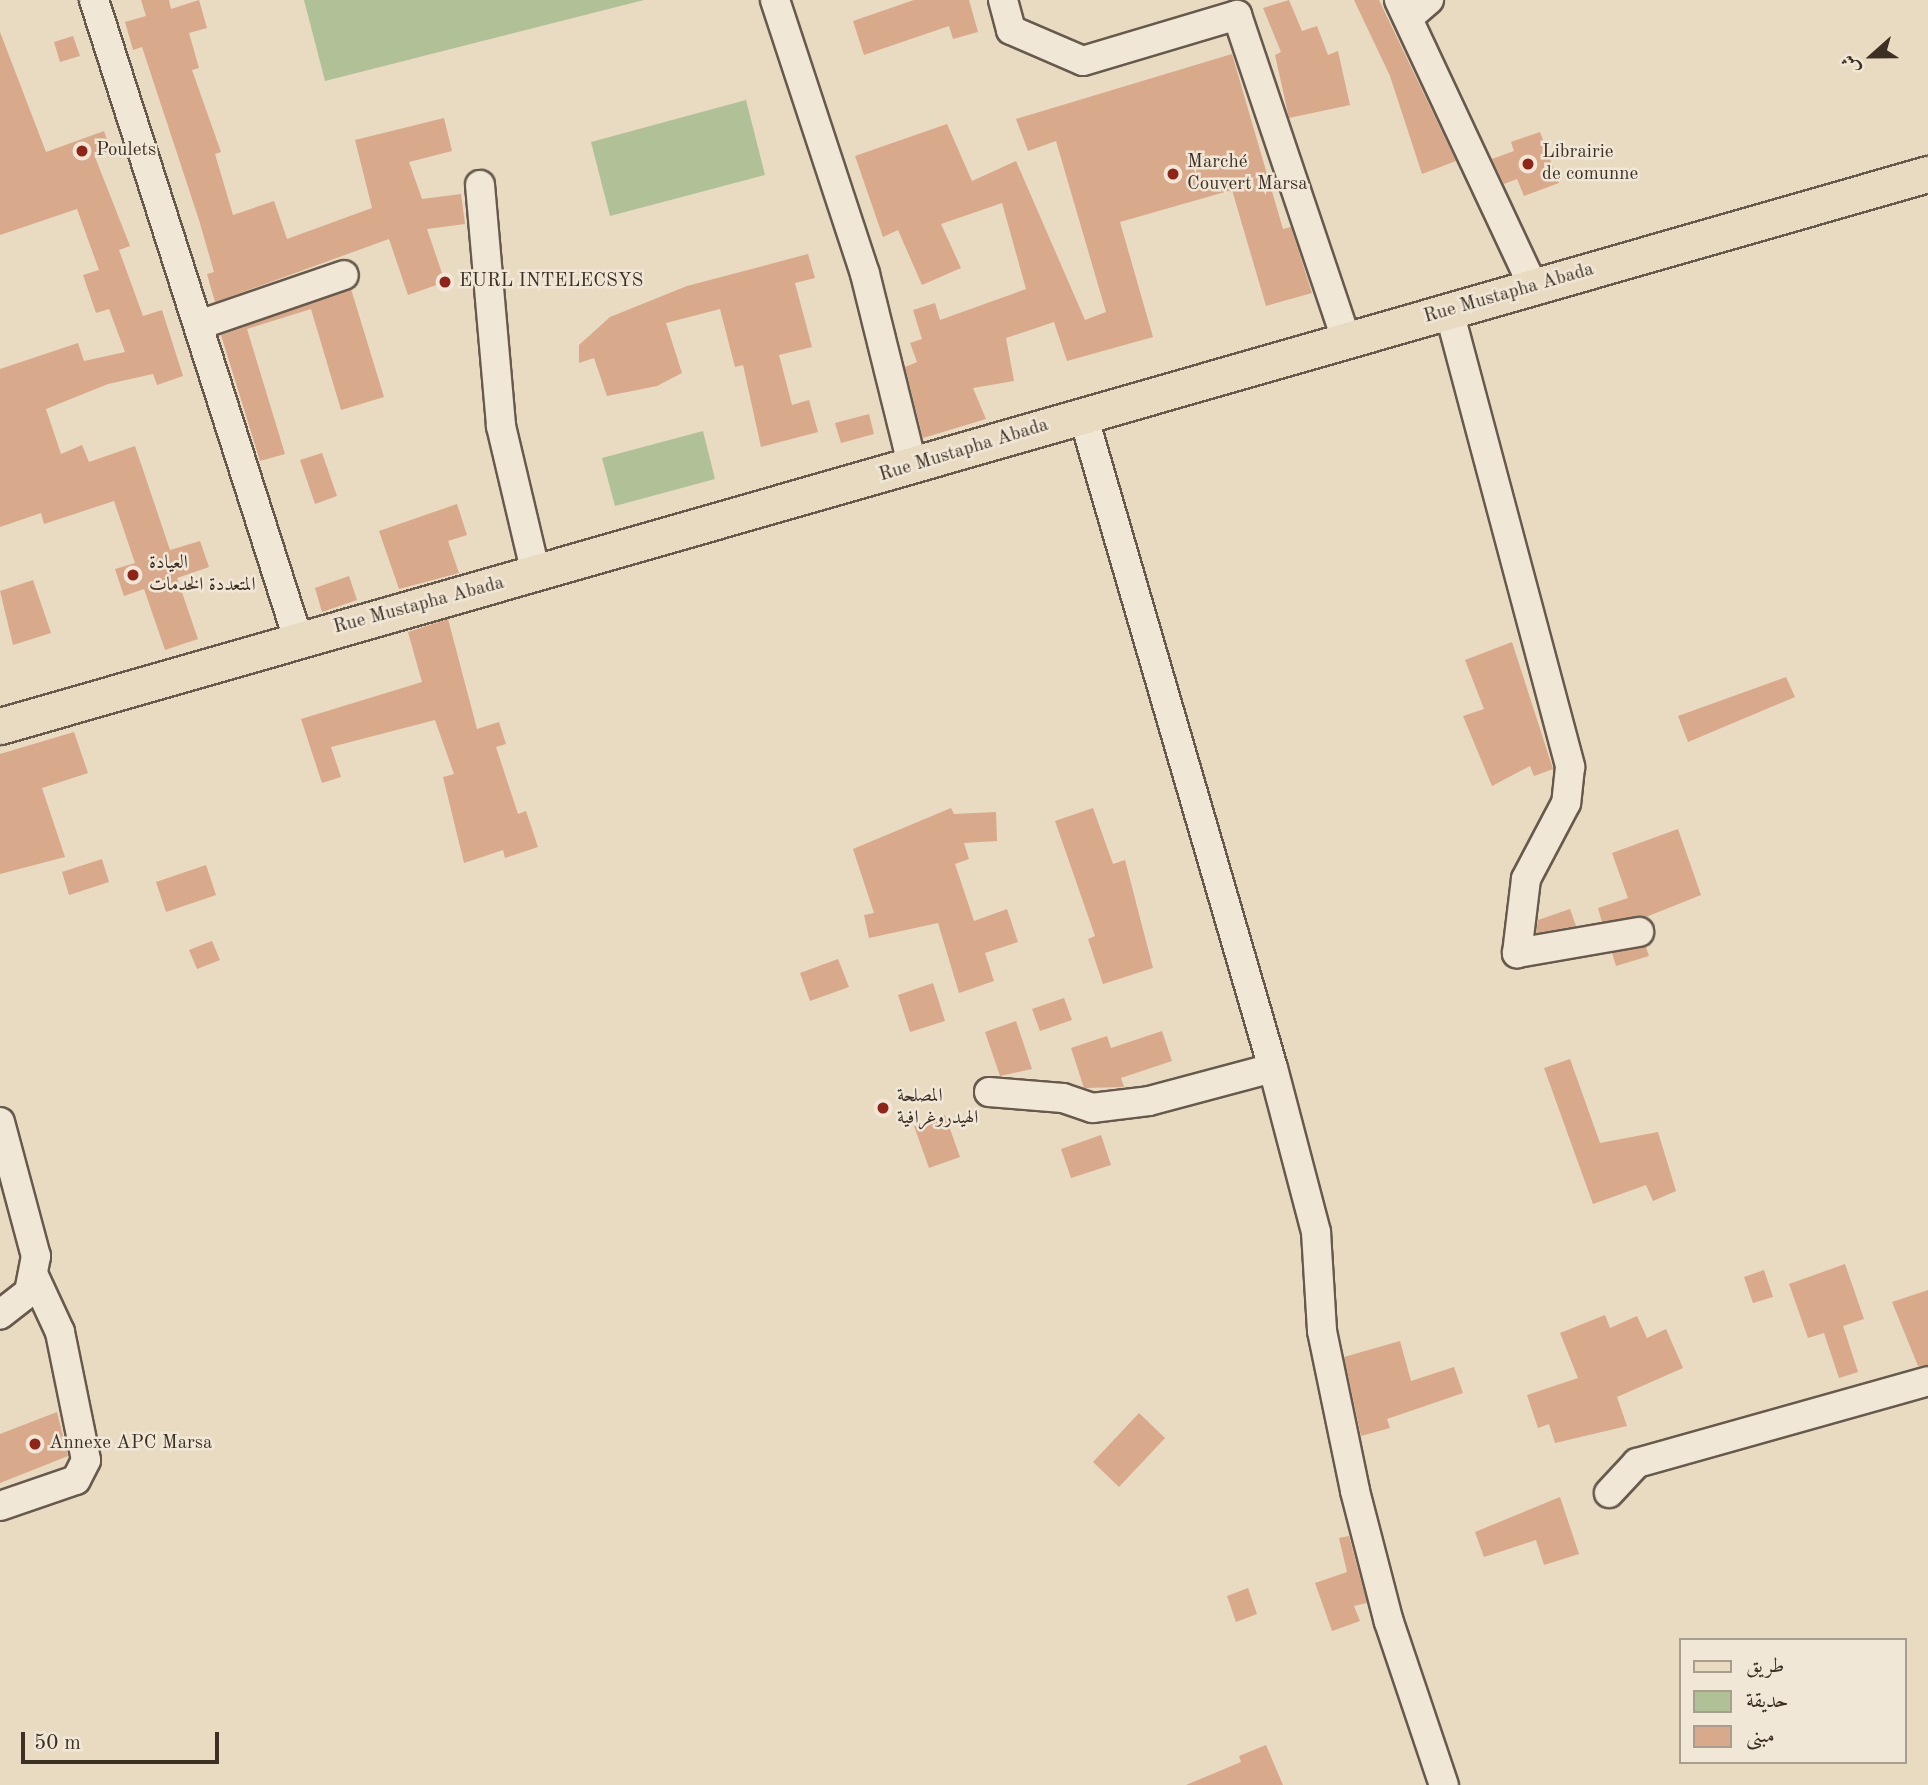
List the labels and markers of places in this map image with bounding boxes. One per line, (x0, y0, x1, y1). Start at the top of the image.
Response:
place label: Poulets (96, 140, 156, 162)
place label: Librairie de comunne (1542, 142, 1638, 186)
marker: Poulets (74, 143, 90, 159)
place label: Marché Couvert Marsa (1187, 152, 1308, 196)
marker: Librairie de comunne (1520, 156, 1536, 172)
marker: Marché Couvert Marsa (1165, 166, 1181, 182)
place label: EURL INTELECSYS (459, 271, 643, 293)
marker: EURL INTELECSYS (437, 274, 453, 290)
place label: العيادة المتعددة الخدمات (149, 553, 256, 597)
marker: العيادة المتعددة الخدمات (123, 565, 143, 585)
place label: المصلحة الهيدروغرافية (897, 1086, 978, 1130)
marker: المصلحة الهيدروغرافية (875, 1100, 891, 1116)
place label: Annexe APC Marsa (49, 1433, 212, 1455)
marker: Annexe APC Marsa (27, 1436, 43, 1452)

